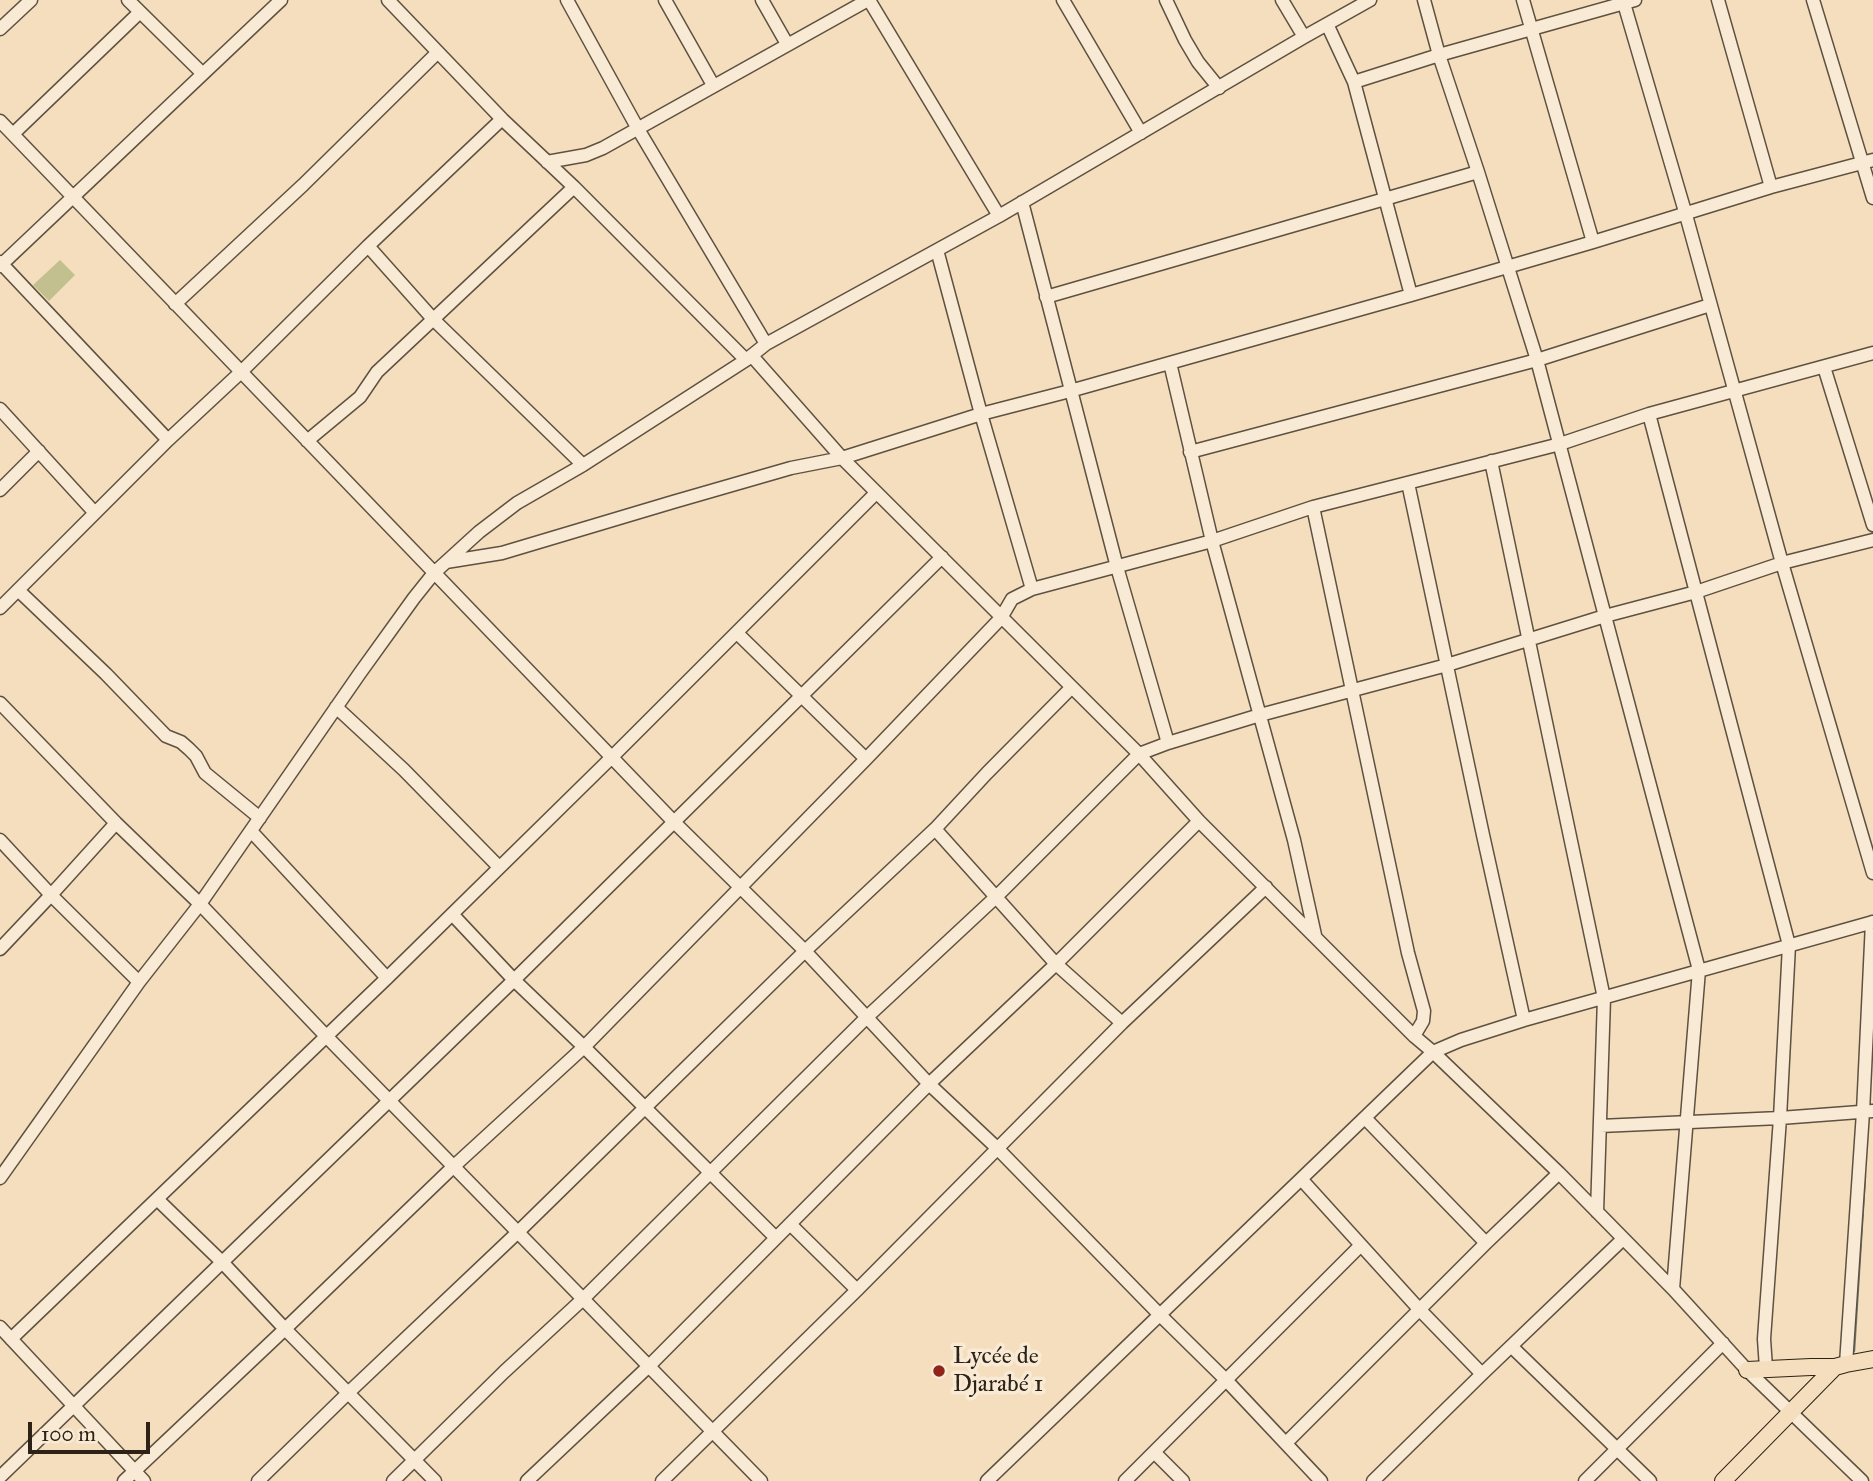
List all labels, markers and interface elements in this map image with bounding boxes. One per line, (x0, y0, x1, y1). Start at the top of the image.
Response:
place label: Lycée de Djarabé 1 (953, 1343, 1043, 1399)
marker: Lycée de Djarabé 1 (931, 1363, 947, 1379)
scale bar (32, 1408, 154, 1452)
text: 100 m (41, 1421, 96, 1447)

